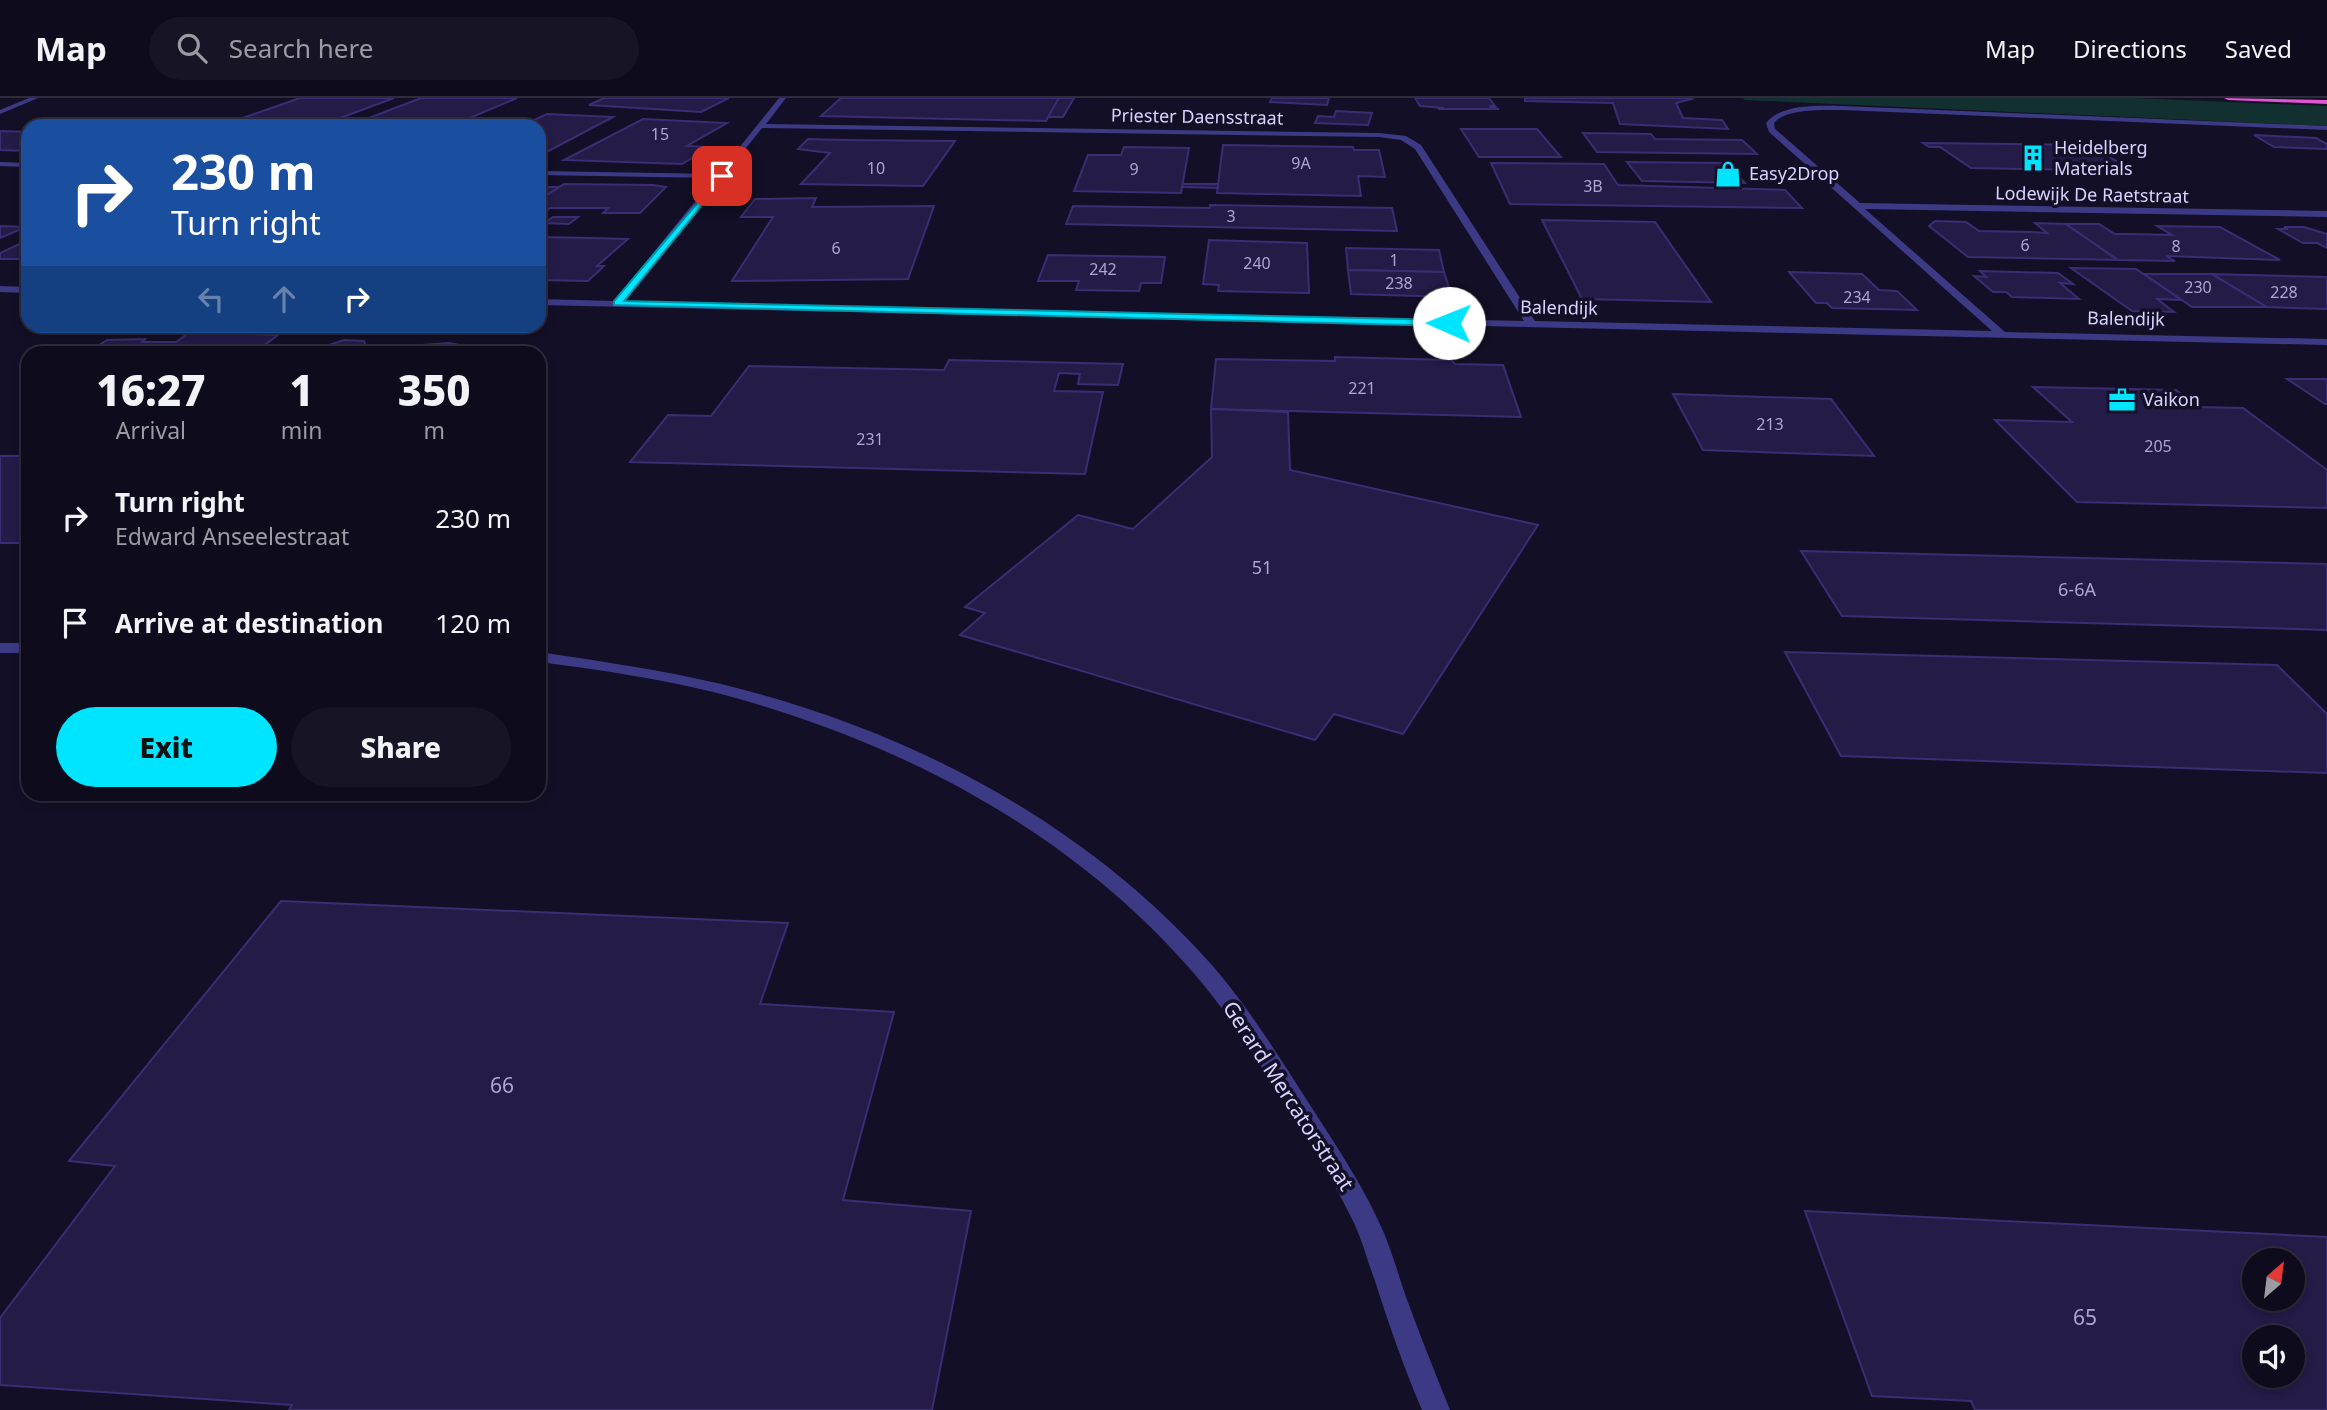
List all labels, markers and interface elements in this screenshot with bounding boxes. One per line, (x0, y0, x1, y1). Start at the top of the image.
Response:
search box (149, 17, 639, 80)
text: Map (35, 26, 107, 71)
icon: search (173, 29, 211, 67)
text: Search here (229, 30, 373, 66)
text: Map (1985, 32, 2035, 65)
text: Directions (2073, 32, 2187, 65)
text: Saved (2225, 32, 2292, 65)
street label: Priester Daensstraat (1111, 102, 1284, 130)
house number: 15 (651, 123, 669, 145)
place label: Heidelberg Materials (2054, 135, 2148, 180)
text: 230 m (171, 138, 316, 204)
building icon: Heidelberg Materials (2018, 143, 2048, 173)
pin (692, 146, 752, 206)
icon: right (56, 147, 147, 238)
house number: 9A (1291, 152, 1311, 174)
icon: arrive (703, 157, 741, 195)
house number: 10 (867, 157, 885, 179)
house number: 9 (1129, 158, 1139, 180)
shop icon: Easy2Drop (1713, 159, 1743, 189)
place label: Easy2Drop (1749, 161, 1839, 185)
house number: 3B (1583, 175, 1603, 197)
street label: Lodewijk De Raetstraat (1995, 180, 2190, 208)
text: Turn right (171, 201, 321, 244)
house number: 3 (1226, 205, 1236, 227)
house number: 6 (2020, 234, 2030, 256)
house number: 8 (2171, 235, 2181, 257)
house number: 6 (831, 237, 841, 259)
house number: 1 (1389, 249, 1399, 271)
house number: 240 (1243, 252, 1271, 274)
house number: 242 (1089, 258, 1117, 280)
house number: 238 (1385, 272, 1413, 294)
house number: 230 (2184, 276, 2212, 298)
icon: left (192, 280, 230, 318)
icon: ahead (265, 280, 303, 318)
icon: right (338, 280, 376, 318)
house number: 228 (2270, 281, 2298, 303)
position arrow (1412, 286, 1486, 360)
house number: 234 (1843, 286, 1871, 308)
street label: Balendijk (1520, 294, 1598, 320)
street label: Balendijk (2087, 305, 2165, 331)
text: 16:27 (96, 361, 205, 418)
text: 1 (289, 361, 314, 418)
text: 350 (398, 361, 471, 418)
house number: 221 (1348, 377, 1376, 399)
office icon: Vaikon (2107, 385, 2137, 415)
place label: Vaikon (2143, 387, 2200, 411)
house number: 213 (1756, 413, 1784, 435)
text: Arrival (116, 414, 186, 446)
text: min (281, 414, 322, 446)
text: m (423, 414, 445, 446)
house number: 231 (856, 428, 884, 450)
house number: 205 (2144, 435, 2172, 457)
text: Turn right (115, 484, 245, 520)
icon: right (56, 499, 94, 537)
text: 230 m (435, 500, 511, 536)
text: Edward Anseelestraat (115, 520, 349, 552)
house number: 51 (1252, 555, 1272, 579)
house number: 6-6A (2058, 577, 2096, 601)
icon: arrive (56, 604, 94, 642)
text: Arrive at destination (115, 605, 384, 641)
text: 120 m (435, 605, 511, 641)
button: Exit (56, 707, 277, 787)
button: Share (291, 707, 511, 787)
street label: Gerard Mercatorstraat (1217, 995, 1361, 1196)
house number: 66 (490, 1071, 514, 1099)
north arrow (2242, 1248, 2305, 1311)
map controls (2242, 1248, 2305, 1388)
house number: 65 (2073, 1303, 2097, 1331)
button: sound (2242, 1325, 2305, 1388)

